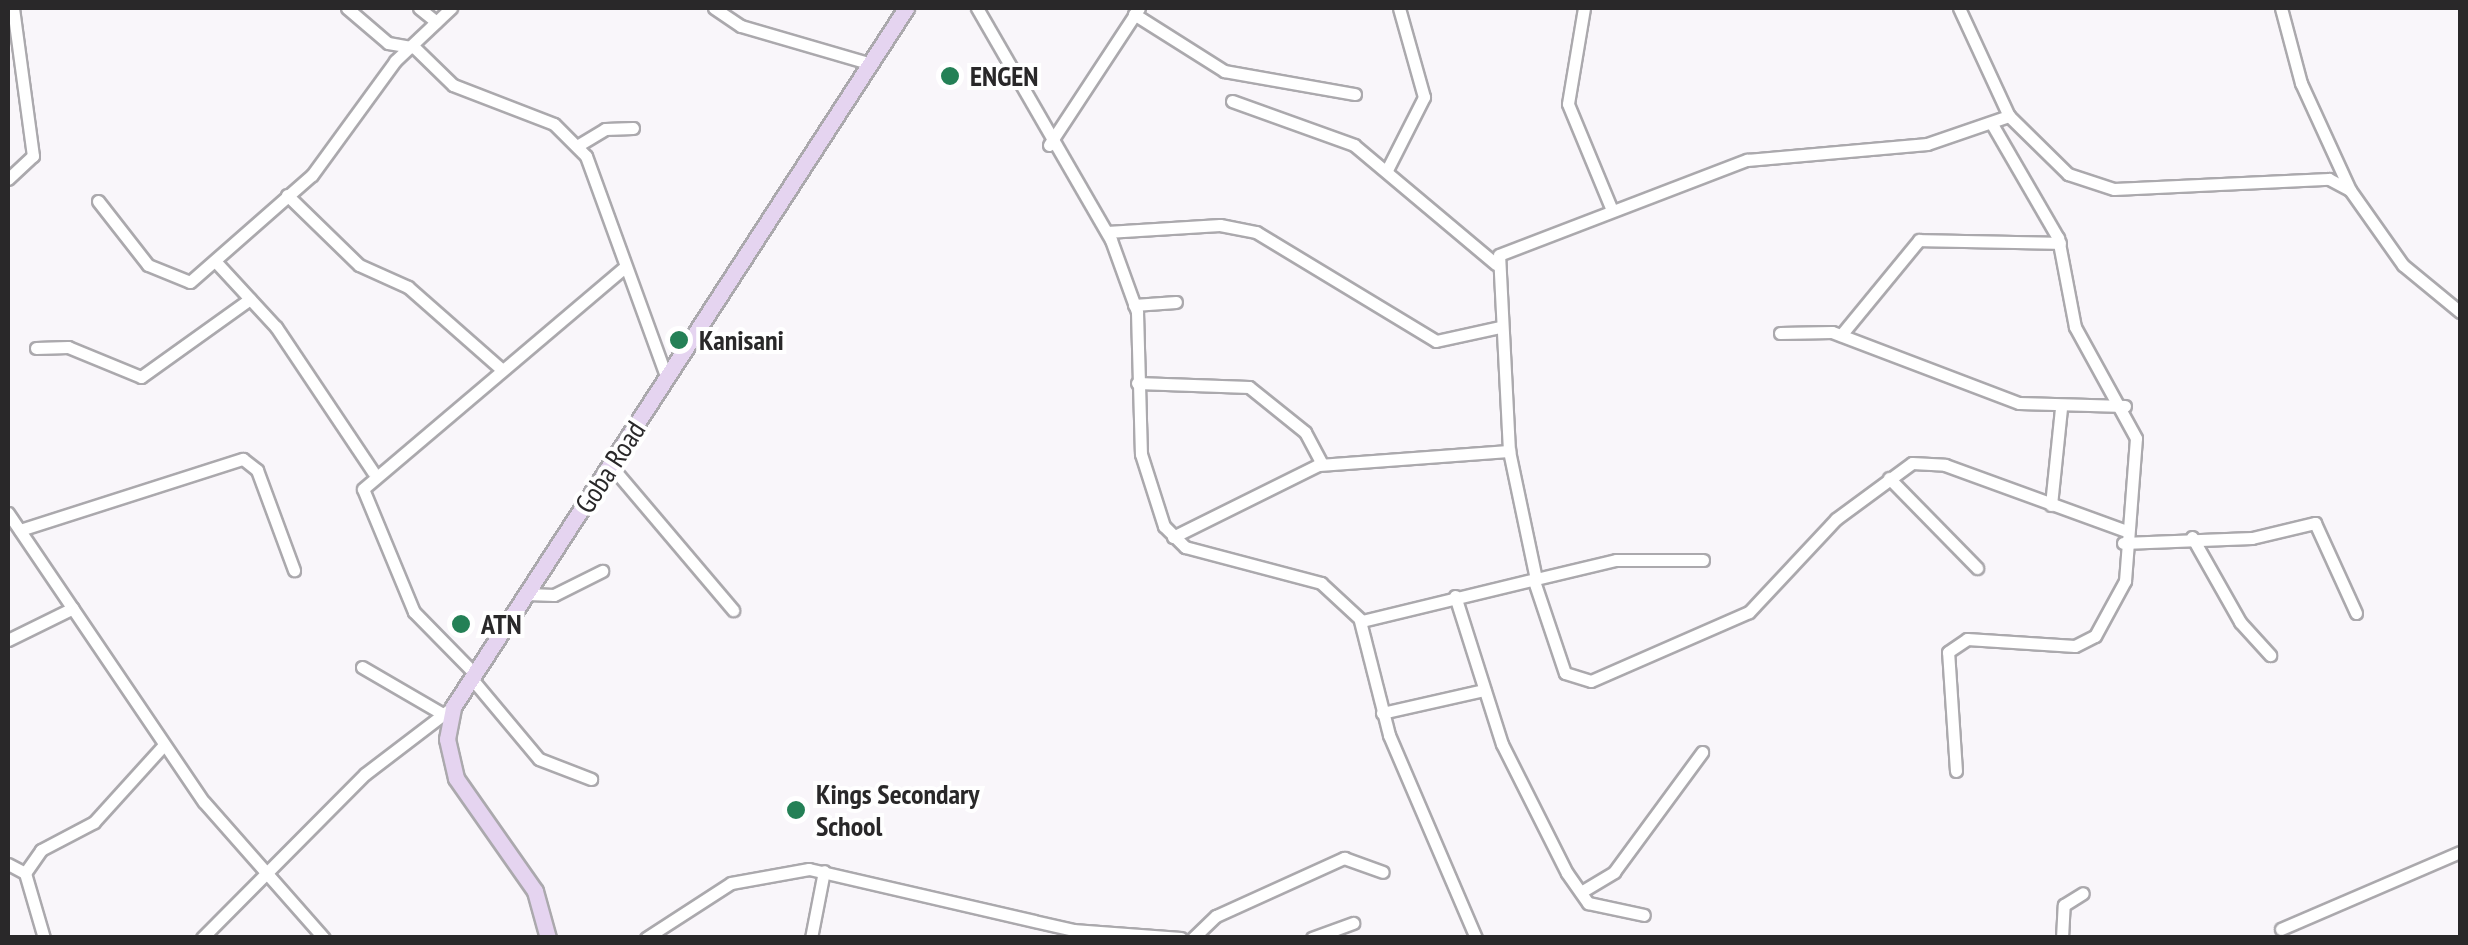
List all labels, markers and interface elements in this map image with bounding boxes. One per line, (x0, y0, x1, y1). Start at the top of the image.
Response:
place label: ENGEN (970, 59, 1038, 93)
marker: ENGEN (939, 65, 961, 87)
place label: Kanisani (699, 323, 784, 357)
marker: Kanisani (668, 329, 690, 351)
street label: Goba Road (568, 415, 652, 519)
place label: ATN (481, 607, 522, 641)
marker: ATN (450, 613, 472, 635)
place label: Kings Secondary School (816, 777, 980, 843)
marker: Kings Secondary School (785, 799, 807, 821)

